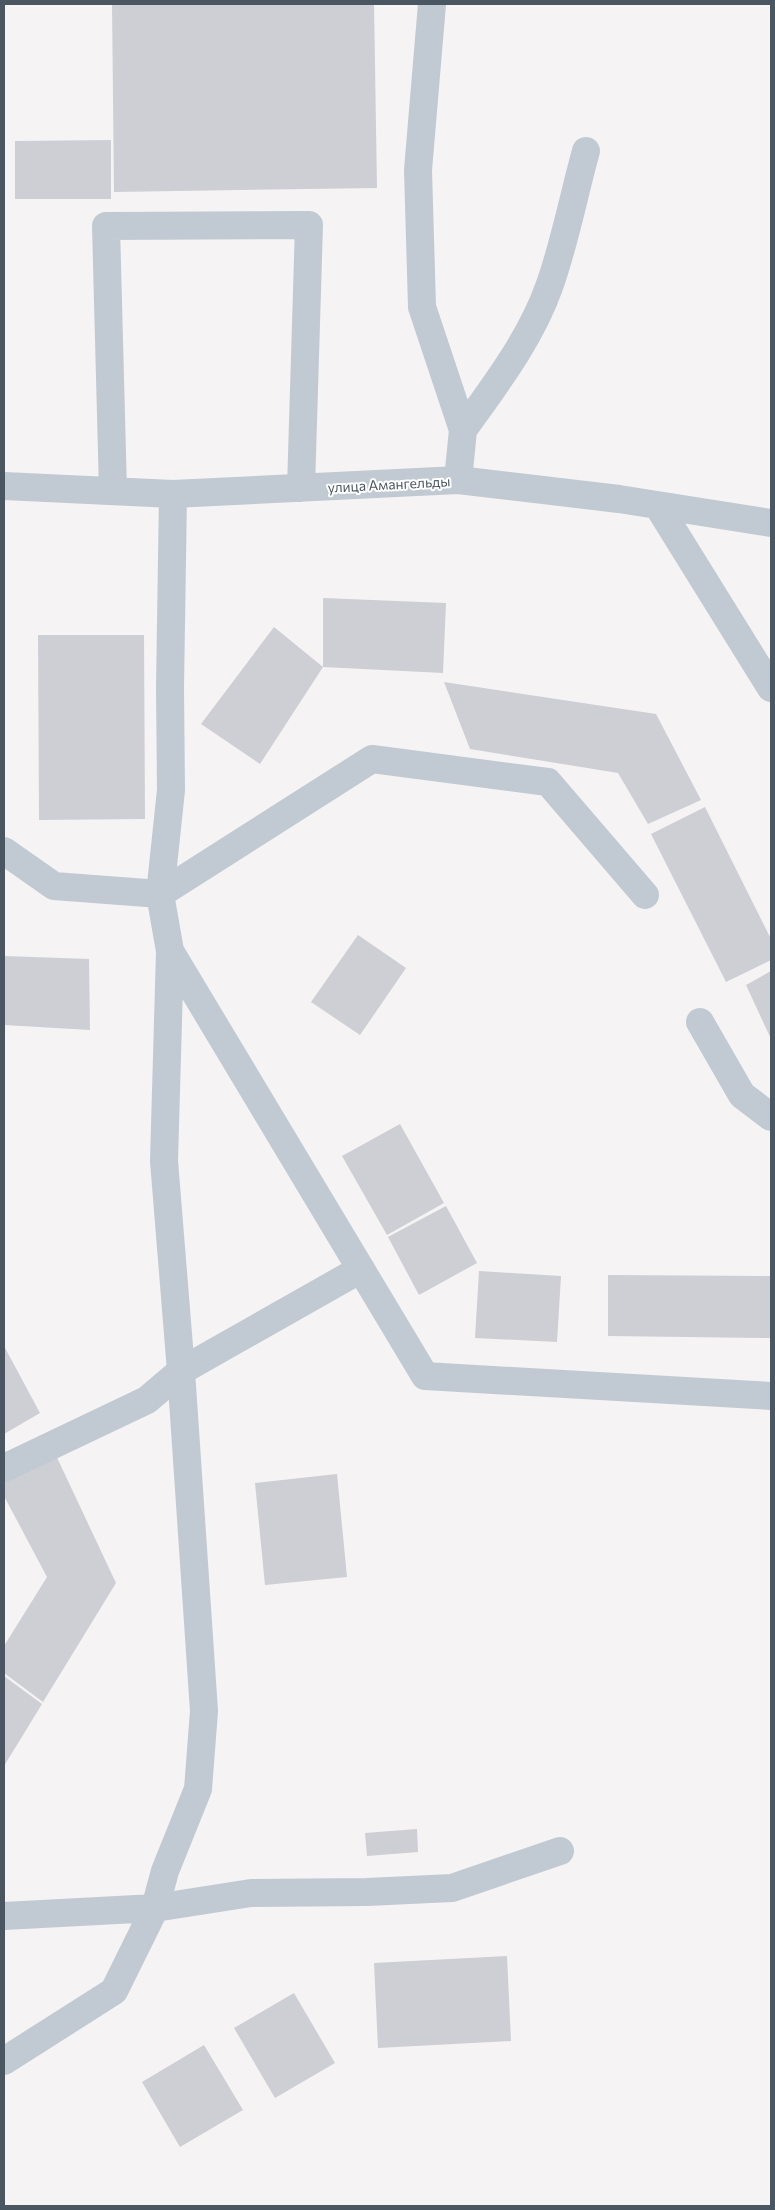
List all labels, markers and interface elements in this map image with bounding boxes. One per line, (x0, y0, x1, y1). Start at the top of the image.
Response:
street label: улица Амангельды (327, 472, 451, 496)

